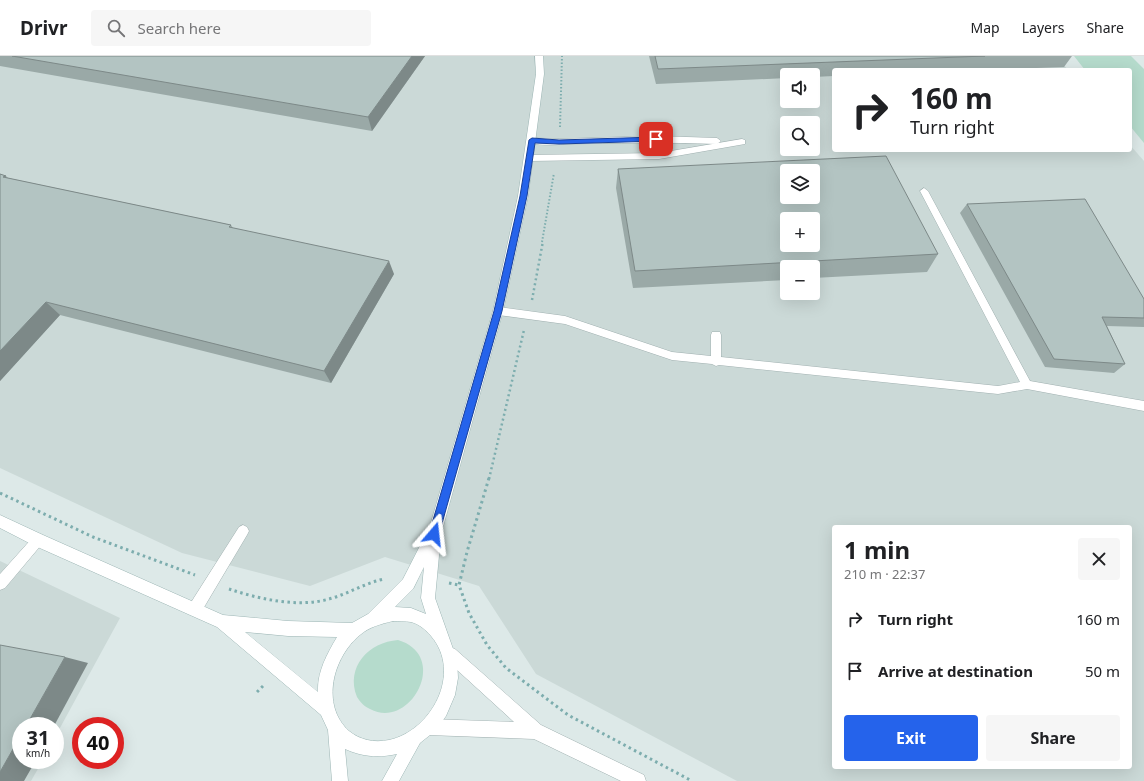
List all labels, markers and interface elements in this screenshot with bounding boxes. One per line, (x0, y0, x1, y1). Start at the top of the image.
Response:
search box (91, 10, 371, 46)
text: Drivr (20, 15, 67, 41)
icon: search (105, 17, 127, 39)
text: Search here (137, 18, 221, 38)
text: Map (971, 18, 1000, 37)
text: Layers (1022, 18, 1064, 37)
text: Share (1086, 18, 1124, 37)
map controls (780, 68, 820, 300)
button: sound (780, 68, 820, 108)
text: 160 m (910, 79, 993, 117)
icon: right (844, 84, 896, 136)
text: Turn right (910, 115, 994, 139)
button: search (780, 116, 820, 156)
pin (639, 122, 673, 156)
icon: arrive (645, 128, 667, 150)
button: layers (780, 164, 820, 204)
button: + (780, 212, 820, 252)
button: − (780, 260, 820, 300)
position arrow (413, 513, 455, 555)
text: 1 min (844, 533, 910, 566)
button: close (1078, 538, 1120, 580)
text: 210 m · 22:37 (844, 565, 925, 583)
icon: right (844, 608, 866, 630)
text: Turn right (878, 609, 953, 629)
text: 160 m (1076, 609, 1120, 629)
icon: arrive (844, 660, 866, 682)
text: Arrive at destination (878, 661, 1033, 681)
text: 50 m (1085, 661, 1120, 681)
button: Exit (844, 715, 978, 761)
button: Share (986, 715, 1120, 761)
speed limit sign: 40 (72, 717, 124, 769)
text: 31 (27, 724, 49, 751)
text: km/h (26, 746, 50, 760)

